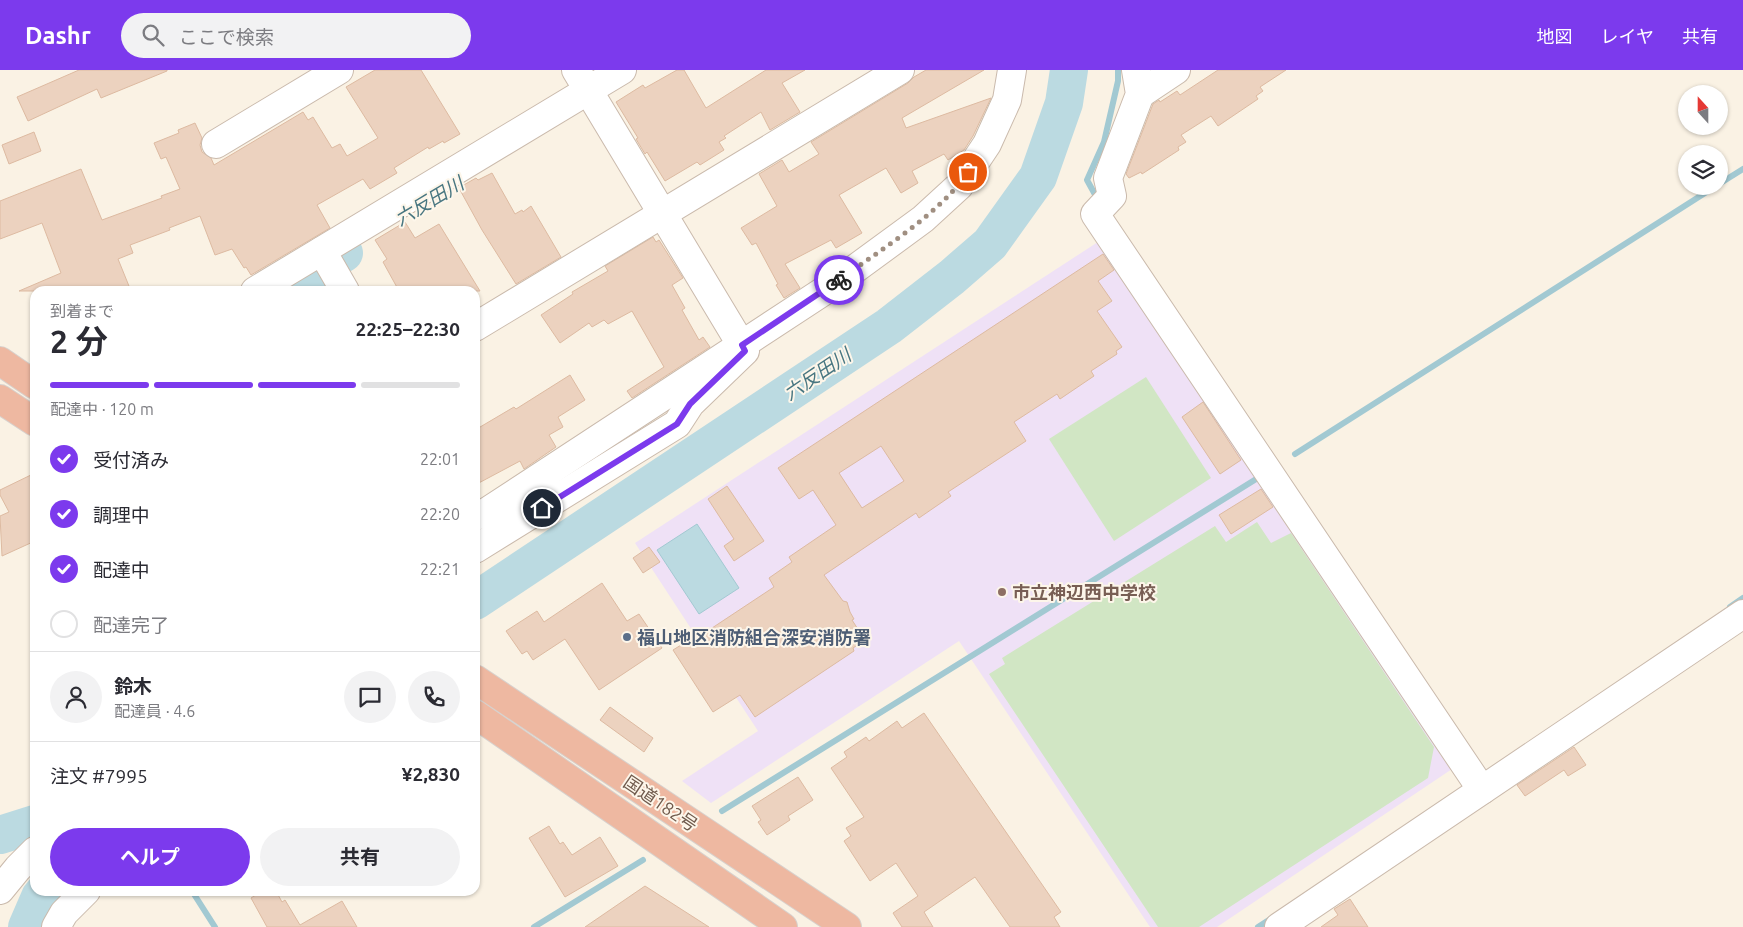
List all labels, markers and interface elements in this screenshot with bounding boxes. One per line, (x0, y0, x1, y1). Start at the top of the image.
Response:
search box (121, 13, 471, 58)
icon: search (139, 21, 167, 49)
text: Dashr (25, 22, 91, 49)
text: ここで検索 (179, 26, 274, 48)
text: 地図 (1537, 26, 1573, 46)
text: レイヤ (1601, 26, 1654, 46)
text: 共有 (1682, 26, 1718, 46)
north arrow (1678, 85, 1728, 135)
map controls (1678, 85, 1728, 195)
button: layers (1678, 145, 1728, 195)
pin (947, 151, 989, 193)
icon: bag (954, 158, 982, 186)
water label: 六反田川 (391, 171, 469, 230)
courier (814, 255, 864, 305)
icon: bike (825, 266, 853, 294)
text: 到着まで (50, 302, 114, 320)
text: 22:25–22:30 (355, 318, 460, 340)
text: 2 分 (50, 323, 108, 359)
water label: 六反田川 (779, 343, 856, 404)
text: 配達中 · 120 m (50, 400, 154, 418)
icon: check (50, 445, 78, 473)
text: 受付済み (93, 449, 169, 471)
text: 22:01 (420, 450, 460, 468)
pin (521, 487, 563, 529)
icon: home (528, 494, 556, 522)
icon: check (50, 500, 78, 528)
text: 調理中 (93, 504, 150, 526)
text: 22:20 (420, 505, 460, 523)
icon: check (50, 555, 78, 583)
text: 配達中 (93, 559, 150, 581)
text: 22:21 (420, 560, 460, 578)
place label: 市立神辺西中学校 (1012, 582, 1156, 602)
marker: 市立神辺西中学校 (996, 586, 1008, 598)
text: 配達完了 (93, 614, 169, 636)
place label: 福山地区消防組合深安消防署 (637, 627, 871, 647)
marker: 福山地区消防組合深安消防署 (621, 631, 633, 643)
button: person (50, 671, 102, 723)
button: chat (344, 671, 396, 723)
button: phone (408, 671, 460, 723)
text: 鈴木 (114, 675, 152, 697)
text: 配達員 · 4.6 (114, 702, 195, 720)
text: ¥2,830 (402, 763, 460, 785)
text: 注文 #7995 (50, 765, 148, 787)
street label: 国道182号 (620, 771, 702, 835)
button: ヘルプ (50, 828, 250, 886)
button: 共有 (260, 828, 460, 886)

